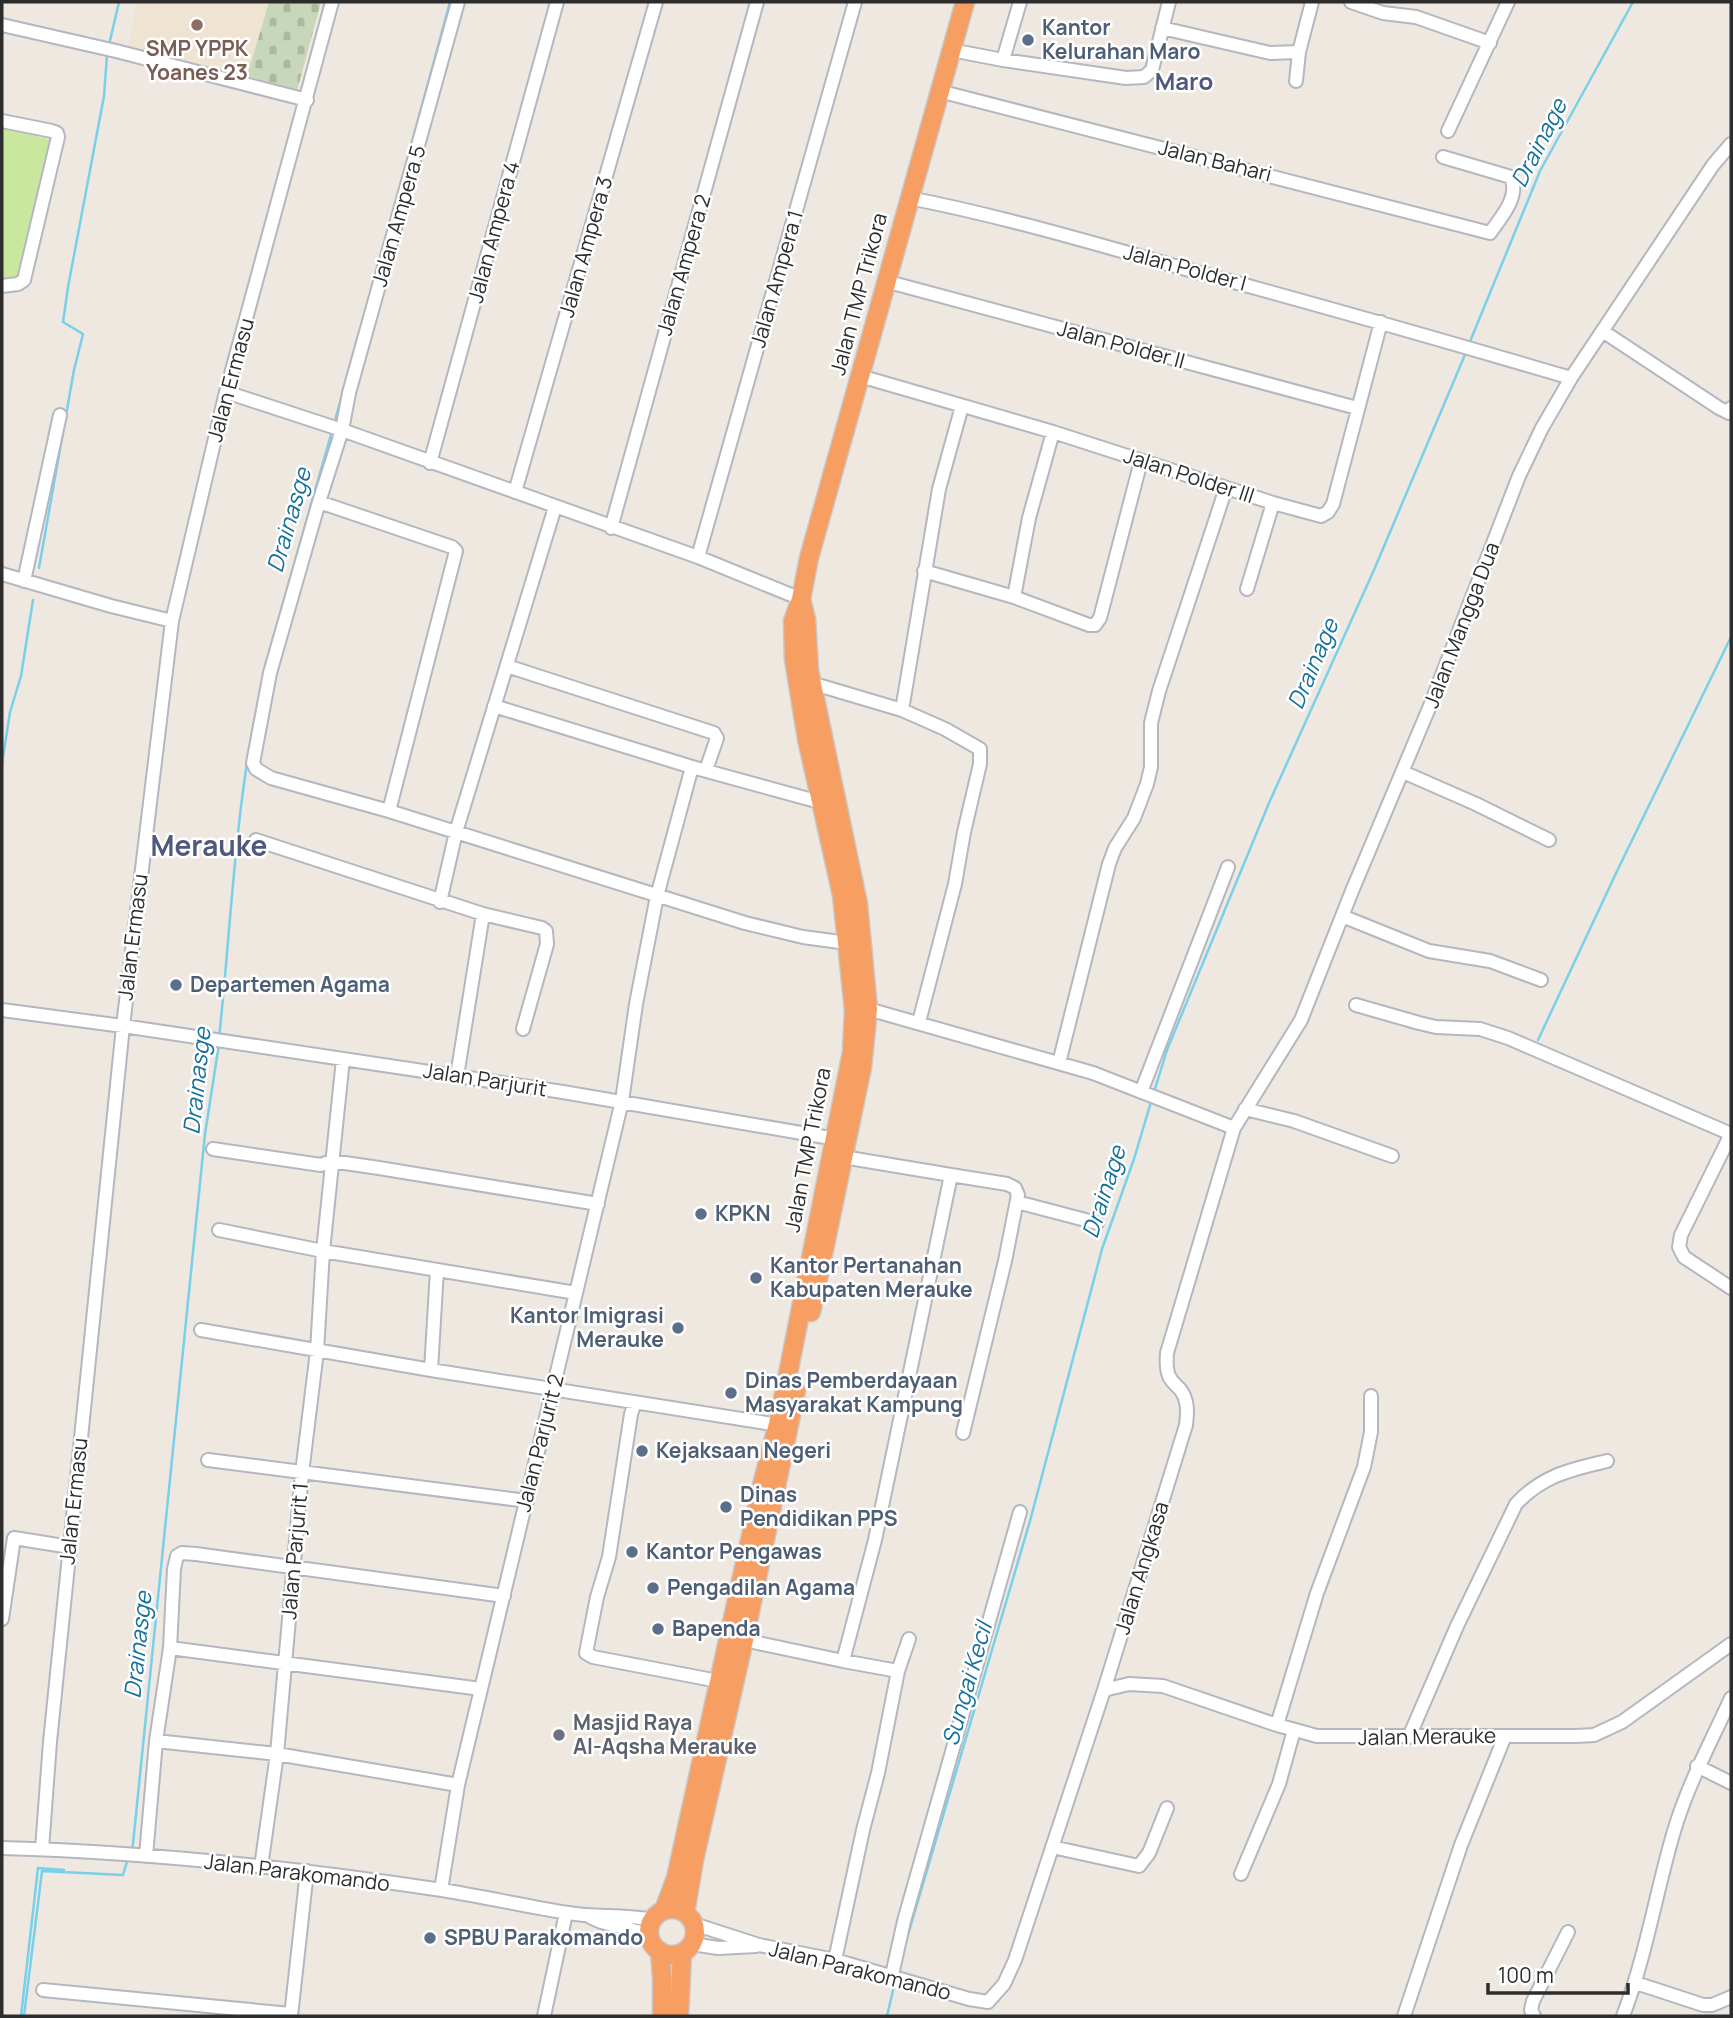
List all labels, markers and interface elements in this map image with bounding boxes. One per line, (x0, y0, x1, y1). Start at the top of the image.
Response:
place label: Kantor Kelurahan Maro (1042, 13, 1200, 65)
marker: SMP YPPK Yoanes 23 (189, 17, 205, 33)
marker: Kantor Kelurahan Maro (1020, 32, 1036, 48)
place label: SMP YPPK Yoanes 23 (146, 34, 249, 86)
district label: Maro (1155, 64, 1213, 97)
water label: Drainage (1502, 92, 1575, 192)
street label: Jalan Bahari (1156, 132, 1275, 188)
street label: Jalan Ampera 5 (365, 142, 432, 290)
street label: Jalan Ampera 4 (461, 158, 525, 306)
street label: Jalan Ampera 3 (552, 173, 618, 320)
street label: Jalan Ampera 2 (650, 191, 717, 338)
street label: Jalan Ampera 1 (743, 207, 809, 351)
street label: Jalan TMP Trikora (823, 209, 893, 378)
street label: Jalan Polder I (1121, 237, 1250, 297)
street label: Jalan Polder II (1054, 314, 1188, 374)
street label: Jalan Ermasu (200, 315, 260, 445)
street label: Jalan Polder III (1120, 441, 1258, 509)
water label: Drainasge (258, 462, 319, 576)
street label: Jalan Mangga Dua (1417, 538, 1506, 712)
water label: Drainage (1279, 612, 1346, 714)
district label: Merauke (151, 826, 267, 864)
street label: Jalan Ermasu (110, 872, 154, 1002)
place label: Departemen Agama (190, 970, 390, 998)
marker: Departemen Agama (168, 977, 184, 993)
water label: Drainasge (175, 1024, 218, 1136)
street label: Jalan Parjurit (421, 1055, 549, 1103)
street label: Jalan TMP Trikora (777, 1065, 837, 1235)
water label: Drainage (1073, 1140, 1133, 1242)
place label: KPKN (715, 1199, 771, 1227)
marker: KPKN (693, 1206, 709, 1222)
place label: Kantor Pertanahan Kabupaten Merauke (770, 1251, 973, 1303)
marker: Kantor Pertanahan Kabupaten Merauke (748, 1270, 764, 1286)
place label: Kantor Imigrasi Merauke (510, 1301, 664, 1353)
marker: Kantor Imigrasi Merauke (670, 1320, 686, 1336)
place label: Dinas Pemberdayaan Masyarakat Kampung (745, 1366, 963, 1418)
street label: Jalan Parjurit 2 (508, 1371, 570, 1514)
marker: Dinas Pemberdayaan Masyarakat Kampung (723, 1385, 739, 1401)
street label: Jalan Ermasu (52, 1436, 94, 1566)
place label: Kejaksaan Negeri (656, 1436, 831, 1464)
marker: Kejaksaan Negeri (634, 1443, 650, 1459)
place label: Dinas Pendidikan PPS (740, 1480, 898, 1532)
street label: Jalan Parjurit 1 (274, 1481, 314, 1620)
street label: Jalan Angkasa (1108, 1498, 1175, 1638)
marker: Dinas Pendidikan PPS (718, 1499, 734, 1515)
place label: Kantor Pengawas (646, 1537, 822, 1565)
marker: Kantor Pengawas (624, 1544, 640, 1560)
place label: Pengadilan Agama (667, 1573, 855, 1601)
marker: Pengadilan Agama (645, 1580, 661, 1596)
water label: Drainasge (116, 1588, 159, 1700)
place label: Bapenda (672, 1614, 761, 1642)
water label: Sungai Kecil (933, 1616, 1000, 1749)
marker: Bapenda (650, 1621, 666, 1637)
place label: Masjid Raya Al-Aqsha Merauke (573, 1708, 757, 1760)
street label: Jalan Merauke (1358, 1721, 1496, 1751)
marker: Masjid Raya Al-Aqsha Merauke (551, 1727, 567, 1743)
street label: Jalan Parakomando (203, 1847, 391, 1897)
place label: SPBU Parakomando (444, 1923, 643, 1951)
marker: SPBU Parakomando (422, 1930, 438, 1946)
street label: Jalan Parakomando (766, 1934, 954, 2006)
scale bar (1488, 1952, 1628, 1996)
text: 100 m (1498, 1961, 1554, 1989)

